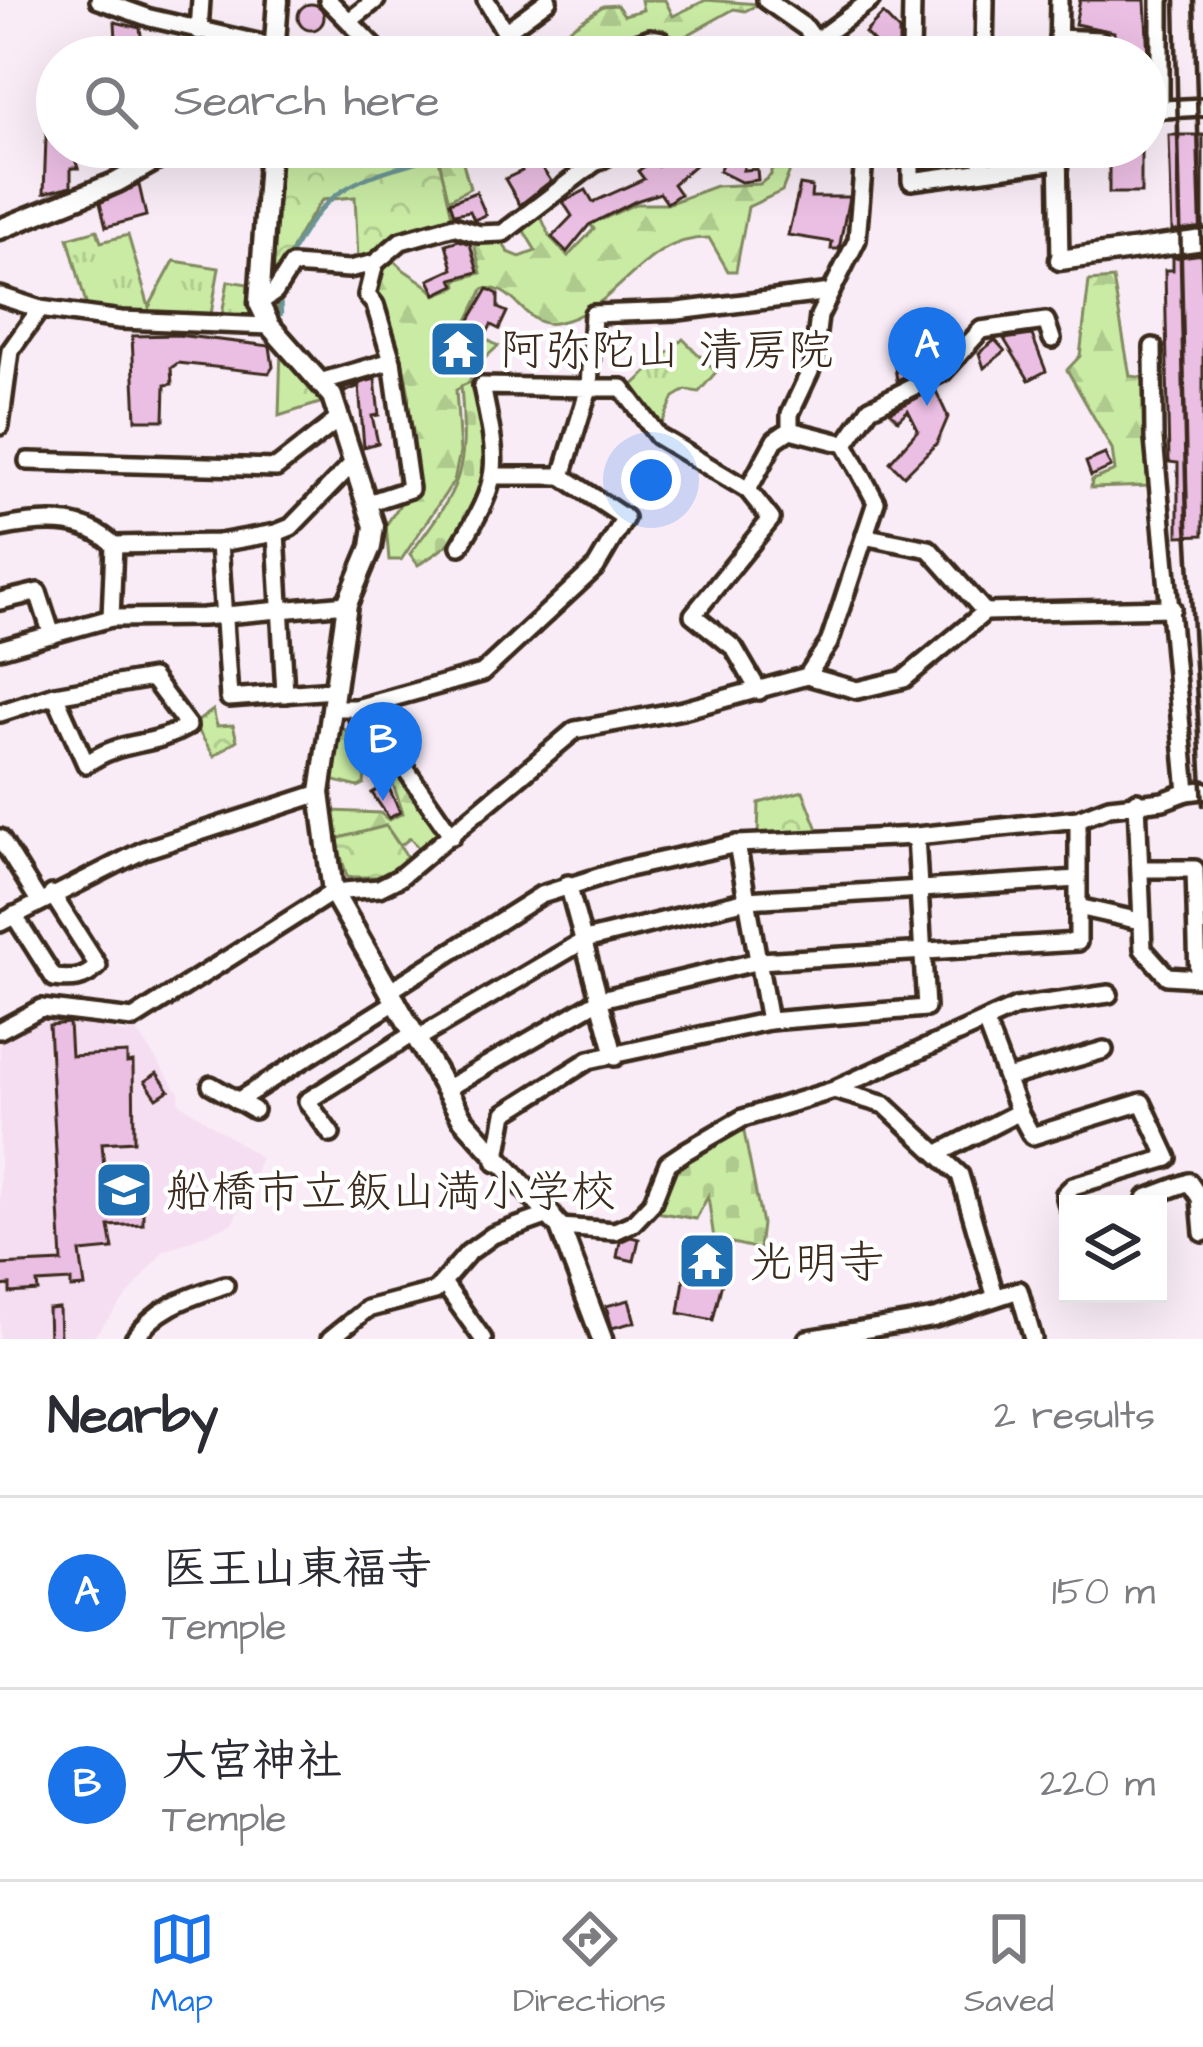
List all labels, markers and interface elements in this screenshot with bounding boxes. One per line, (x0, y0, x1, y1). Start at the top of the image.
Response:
search box (36, 36, 1167, 168)
icon: search (78, 69, 144, 135)
text: Search here (174, 71, 440, 133)
pin: A (888, 307, 966, 406)
temple icon: 阿弥陀山 清房院 (427, 318, 489, 380)
place label: 阿弥陀山 清房院 (500, 321, 833, 383)
your location (621, 450, 681, 510)
pin: B (344, 702, 422, 801)
school or university icon: 船橋市立飯山満小学校 (93, 1159, 155, 1221)
place label: 船橋市立飯山満小学校 (166, 1162, 616, 1224)
map controls (1059, 1195, 1167, 1303)
button: layers (1059, 1195, 1167, 1303)
temple icon: 光明寺 (676, 1230, 738, 1292)
place label: 光明寺 (749, 1233, 884, 1295)
text: Nearby (48, 1382, 218, 1453)
text: 2 results (994, 1390, 1155, 1444)
text: 医王山東福寺 (162, 1539, 432, 1601)
text: A (75, 1566, 99, 1620)
text: 150 m (1052, 1566, 1155, 1620)
text: Temple (162, 1601, 287, 1655)
text: 大宮神社 (162, 1731, 342, 1793)
text: B (73, 1758, 101, 1812)
text: 220 m (1040, 1758, 1155, 1812)
text: Temple (162, 1793, 287, 1847)
tab: Map (149, 1906, 215, 2024)
tab: Directions (513, 1906, 666, 2024)
tab: Saved (964, 1906, 1054, 2024)

